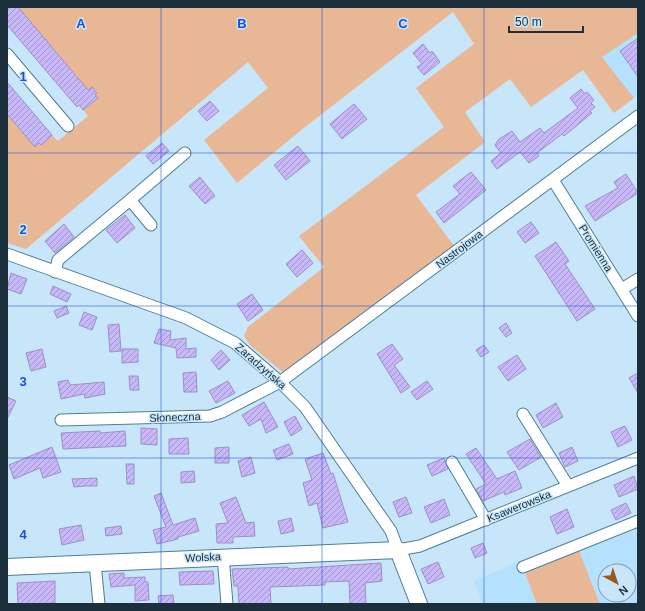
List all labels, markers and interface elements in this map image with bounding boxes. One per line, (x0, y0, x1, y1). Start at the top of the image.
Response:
scale bar (509, 8, 583, 34)
text: 50 m (515, 15, 542, 29)
text: A (76, 16, 86, 31)
text: B (237, 16, 247, 31)
text: C (398, 16, 408, 31)
text: 1 (19, 69, 27, 84)
text: 2 (19, 222, 27, 237)
street label: Promienna (577, 222, 616, 274)
street label: Nastrojowa (433, 227, 485, 270)
street label: Zaradzyńska (233, 341, 289, 392)
text: 3 (19, 374, 27, 389)
street label: Słoneczna (149, 410, 202, 424)
street label: Ksawerowska (485, 487, 554, 524)
text: 4 (19, 527, 27, 542)
street label: Wolska (185, 550, 222, 564)
north arrow (597, 563, 637, 603)
text: N (616, 584, 630, 598)

